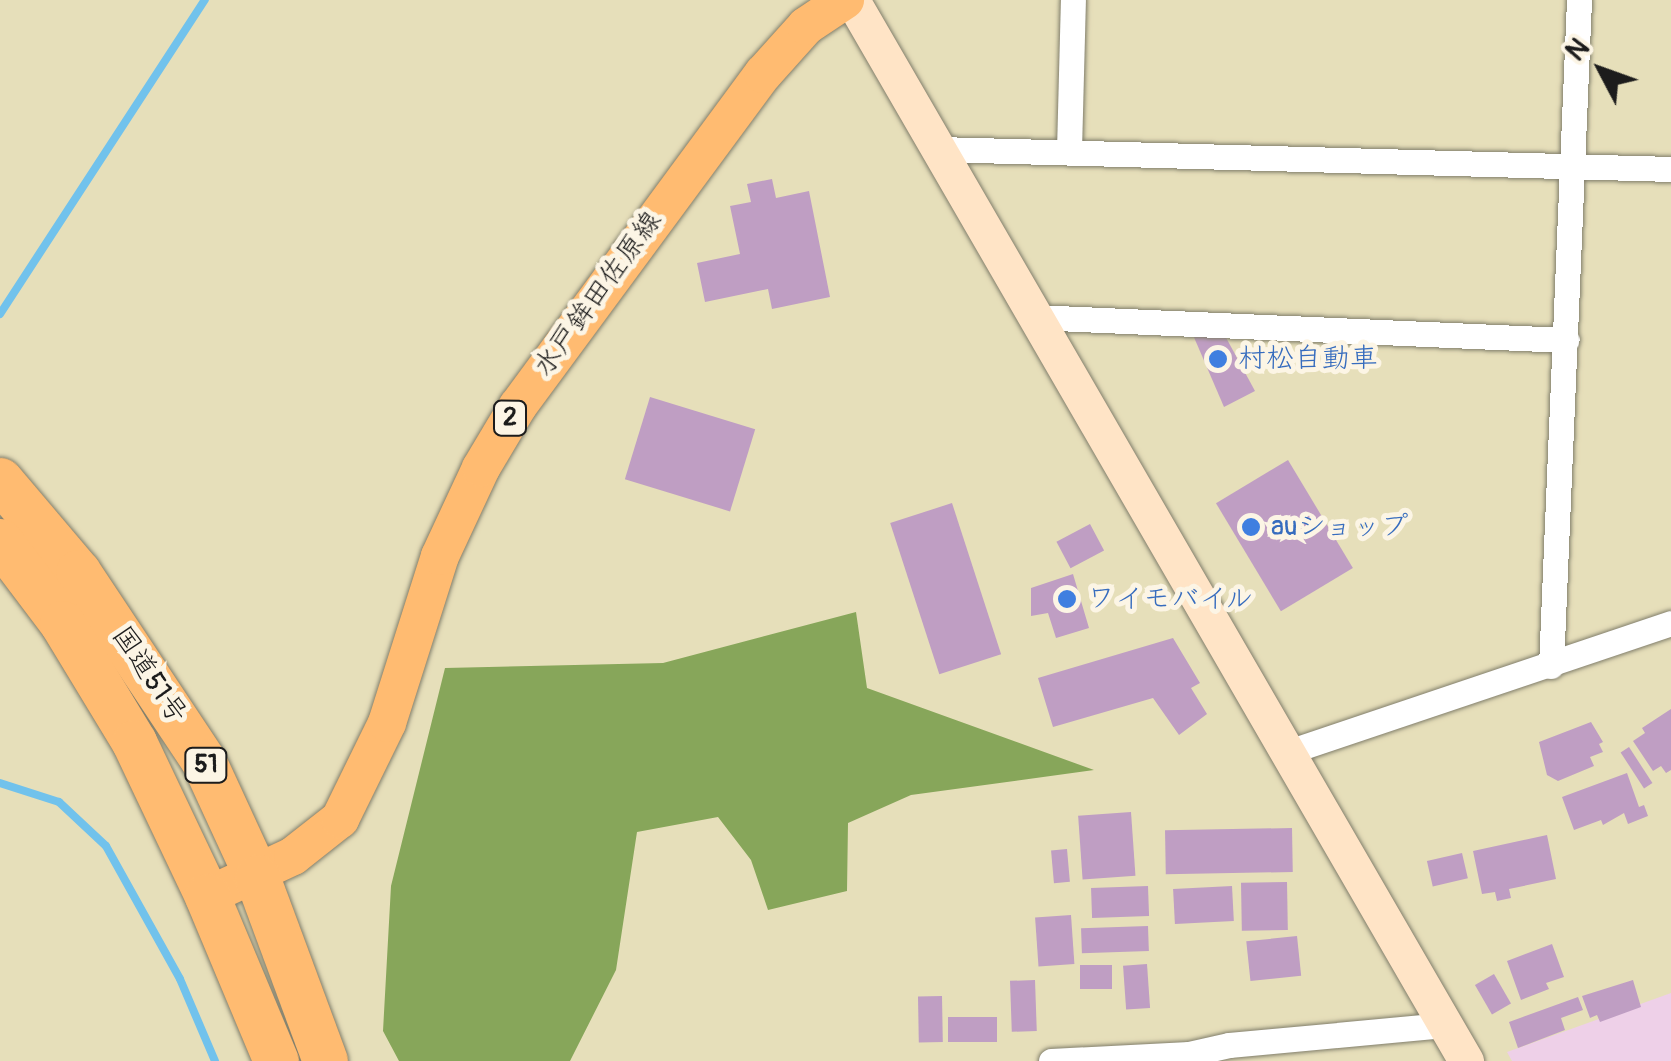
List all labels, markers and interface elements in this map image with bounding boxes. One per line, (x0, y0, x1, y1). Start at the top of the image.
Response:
north arrow (1551, 20, 1651, 120)
text: N (1559, 31, 1597, 69)
street label: 水戸鉾田佐原線 (527, 205, 669, 383)
place label: 村松自動車 (1238, 342, 1378, 376)
marker: 村松自動車 (1207, 348, 1229, 370)
road number: 2 (492, 398, 528, 438)
place label: auショップ (1271, 510, 1410, 544)
marker: auショップ (1240, 516, 1262, 538)
place label: ワイモバイル (1087, 582, 1255, 616)
marker: ワイモバイル (1056, 588, 1078, 610)
street label: 国道51号 (104, 620, 194, 730)
road number: 51 (184, 745, 228, 785)

